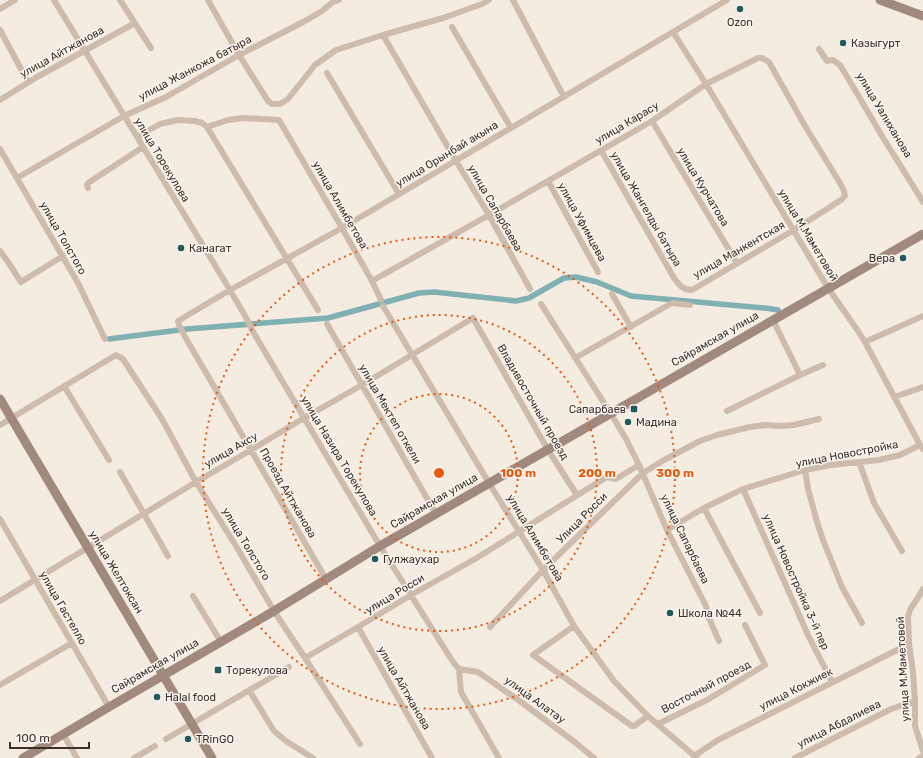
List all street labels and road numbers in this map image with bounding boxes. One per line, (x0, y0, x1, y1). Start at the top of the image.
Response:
street label: улица Айтжанова (18, 23, 106, 81)
street label: улица Жанкожа батыра (136, 33, 254, 103)
street label: улица Уалиханова (853, 70, 915, 160)
street label: улица Карасу (593, 99, 661, 147)
street label: улица Торекулова (132, 115, 192, 205)
street label: улица Орынбай акына (393, 118, 501, 190)
street label: улица Курчатова (674, 145, 732, 229)
street label: улица Жангелды батыра (608, 149, 684, 269)
street label: улица Алимбетова (310, 159, 370, 251)
street label: улица Сапарбаева (465, 162, 525, 254)
street label: улица Уфимцева (555, 180, 609, 264)
street label: улица М.Маметовой (775, 187, 841, 283)
street label: улица Толстого (37, 199, 89, 277)
street label: улица Манкентская (691, 218, 787, 282)
street label: Сайрамская улица (669, 309, 761, 369)
street label: Владивосточный проезд (495, 342, 572, 462)
street label: улица Мектеп откели (356, 362, 424, 466)
street label: улица Назира Торекулова (298, 394, 380, 518)
street label: улица Аксу (202, 430, 260, 470)
street label: улица Новостройка (795, 438, 899, 470)
street label: Проезд Айтжанова (257, 446, 319, 540)
street label: Сайрамская улица (388, 471, 480, 531)
street label: Улица Росси (554, 490, 610, 546)
street label: улица Алимбетова (504, 492, 566, 584)
street label: улица Сапарбаева (658, 492, 712, 586)
street label: улица Толстого (219, 505, 273, 583)
street label: улица Новостройка 3-й пер (760, 512, 832, 652)
street label: улица Желтоксан (86, 528, 146, 616)
street label: улица Гастелло (37, 569, 89, 647)
street label: улица Росси (363, 571, 427, 617)
street label: улица М.Маметовой (894, 616, 912, 722)
street label: Сайрамская улица (109, 636, 201, 696)
street label: улица Айтжанова (375, 644, 433, 732)
street label: Восточный проезд (659, 658, 753, 716)
street label: улица Кокжиек (757, 665, 835, 713)
street label: улица Алатау (502, 674, 568, 726)
street label: улица Абдалиева (795, 697, 883, 751)

